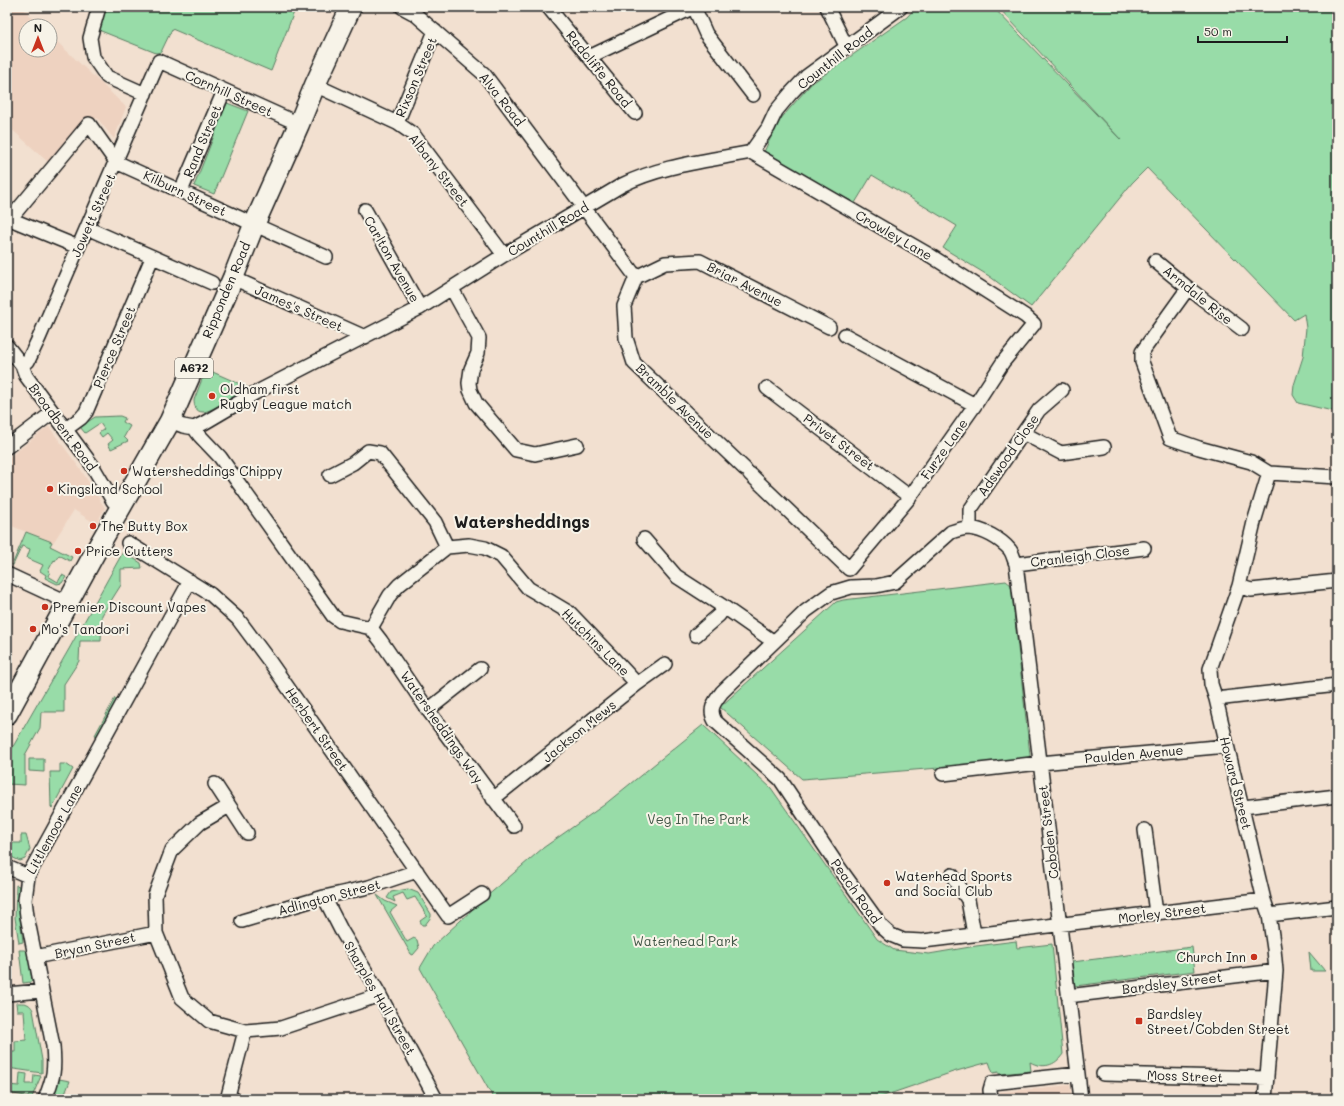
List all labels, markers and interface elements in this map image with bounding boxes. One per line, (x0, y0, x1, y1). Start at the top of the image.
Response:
north arrow (18, 18, 58, 58)
scale bar (1198, 18, 1287, 44)
text: N (34, 20, 42, 35)
street label: Counthill Road (793, 23, 876, 92)
text: 50 m (1204, 23, 1232, 39)
street label: Radcliffe Road (563, 27, 636, 111)
street label: Rixson Street (391, 34, 440, 120)
street label: Cornhill Street (183, 66, 276, 120)
street label: Alva Road (476, 68, 529, 129)
street label: Rand Street (179, 102, 225, 180)
street label: Albany Street (406, 130, 473, 210)
street label: Kilburn Street (141, 166, 230, 219)
street label: Jowett Street (66, 170, 119, 259)
street label: Counthill Road (504, 198, 591, 259)
street label: Crowley Lane (853, 206, 936, 263)
street label: Carlton Avenue (361, 213, 424, 305)
street label: Ripponden Road (198, 239, 254, 341)
street label: Briar Avenue (705, 257, 786, 310)
street label: Armdale Rise (1160, 261, 1236, 328)
street label: James's Street (252, 281, 346, 335)
street label: Pierce Street (89, 303, 139, 391)
road number: A672 (175, 358, 213, 378)
street label: Bramble Avenue (633, 359, 718, 442)
street label: Broadbent Road (26, 379, 101, 474)
place label: Oldham first Rugby League match (220, 380, 351, 412)
marker: Oldham first Rugby League match (207, 391, 217, 401)
street label: Privet Street (800, 409, 878, 474)
street label: Adswood Close (973, 410, 1042, 499)
street label: Furze Lane (916, 415, 971, 482)
place label: Watersheddings Chippy (132, 462, 283, 479)
marker: Watersheddings Chippy (119, 466, 129, 476)
place label: Kingsland School (58, 480, 163, 497)
marker: Kingsland School (45, 484, 55, 494)
district label: Watersheddings (454, 510, 590, 532)
place label: The Butty Box (101, 517, 188, 534)
marker: The Butty Box (88, 521, 98, 531)
street label: Cranleigh Close (1029, 541, 1131, 570)
place label: Price Cutters (86, 542, 173, 559)
marker: Price Cutters (73, 546, 83, 556)
place label: Premier Discount Vapes (53, 598, 206, 615)
marker: Premier Discount Vapes (40, 602, 50, 612)
street label: Hutchins Lane (559, 604, 634, 679)
place label: Mo's Tandoori (41, 620, 129, 637)
marker: Mo's Tandoori (28, 624, 38, 634)
street label: Watersheddings Way (397, 667, 488, 786)
street label: Herbert Street (282, 684, 353, 774)
street label: Jackson Mews (538, 696, 619, 766)
street label: Howard Street (1217, 734, 1256, 832)
street label: Paulden Avenue (1084, 741, 1184, 766)
street label: Littlemoor Lane (22, 781, 85, 877)
street label: Cobden Street (1033, 784, 1062, 880)
park label: Veg In The Park (647, 810, 749, 827)
street label: Peach Road (828, 855, 885, 927)
place label: Waterhead Sports and Social Club (895, 867, 1012, 899)
street label: Adlington Street (276, 875, 382, 918)
marker: Waterhead Sports and Social Club (882, 878, 892, 888)
street label: Morley Street (1117, 899, 1207, 926)
street label: Bryan Street (53, 928, 137, 961)
park label: Waterhead Park (632, 932, 738, 949)
street label: Sharples Hall Street (341, 938, 420, 1058)
place label: Church Inn (1177, 948, 1246, 965)
marker: Church Inn (1249, 952, 1259, 962)
street label: Bardsley Street (1121, 968, 1223, 997)
place label: Bardsley Street/Cobden Street (1147, 1005, 1290, 1037)
marker: Bardsley Street/Cobden Street (1134, 1016, 1144, 1026)
street label: Moss Street (1147, 1066, 1224, 1085)

